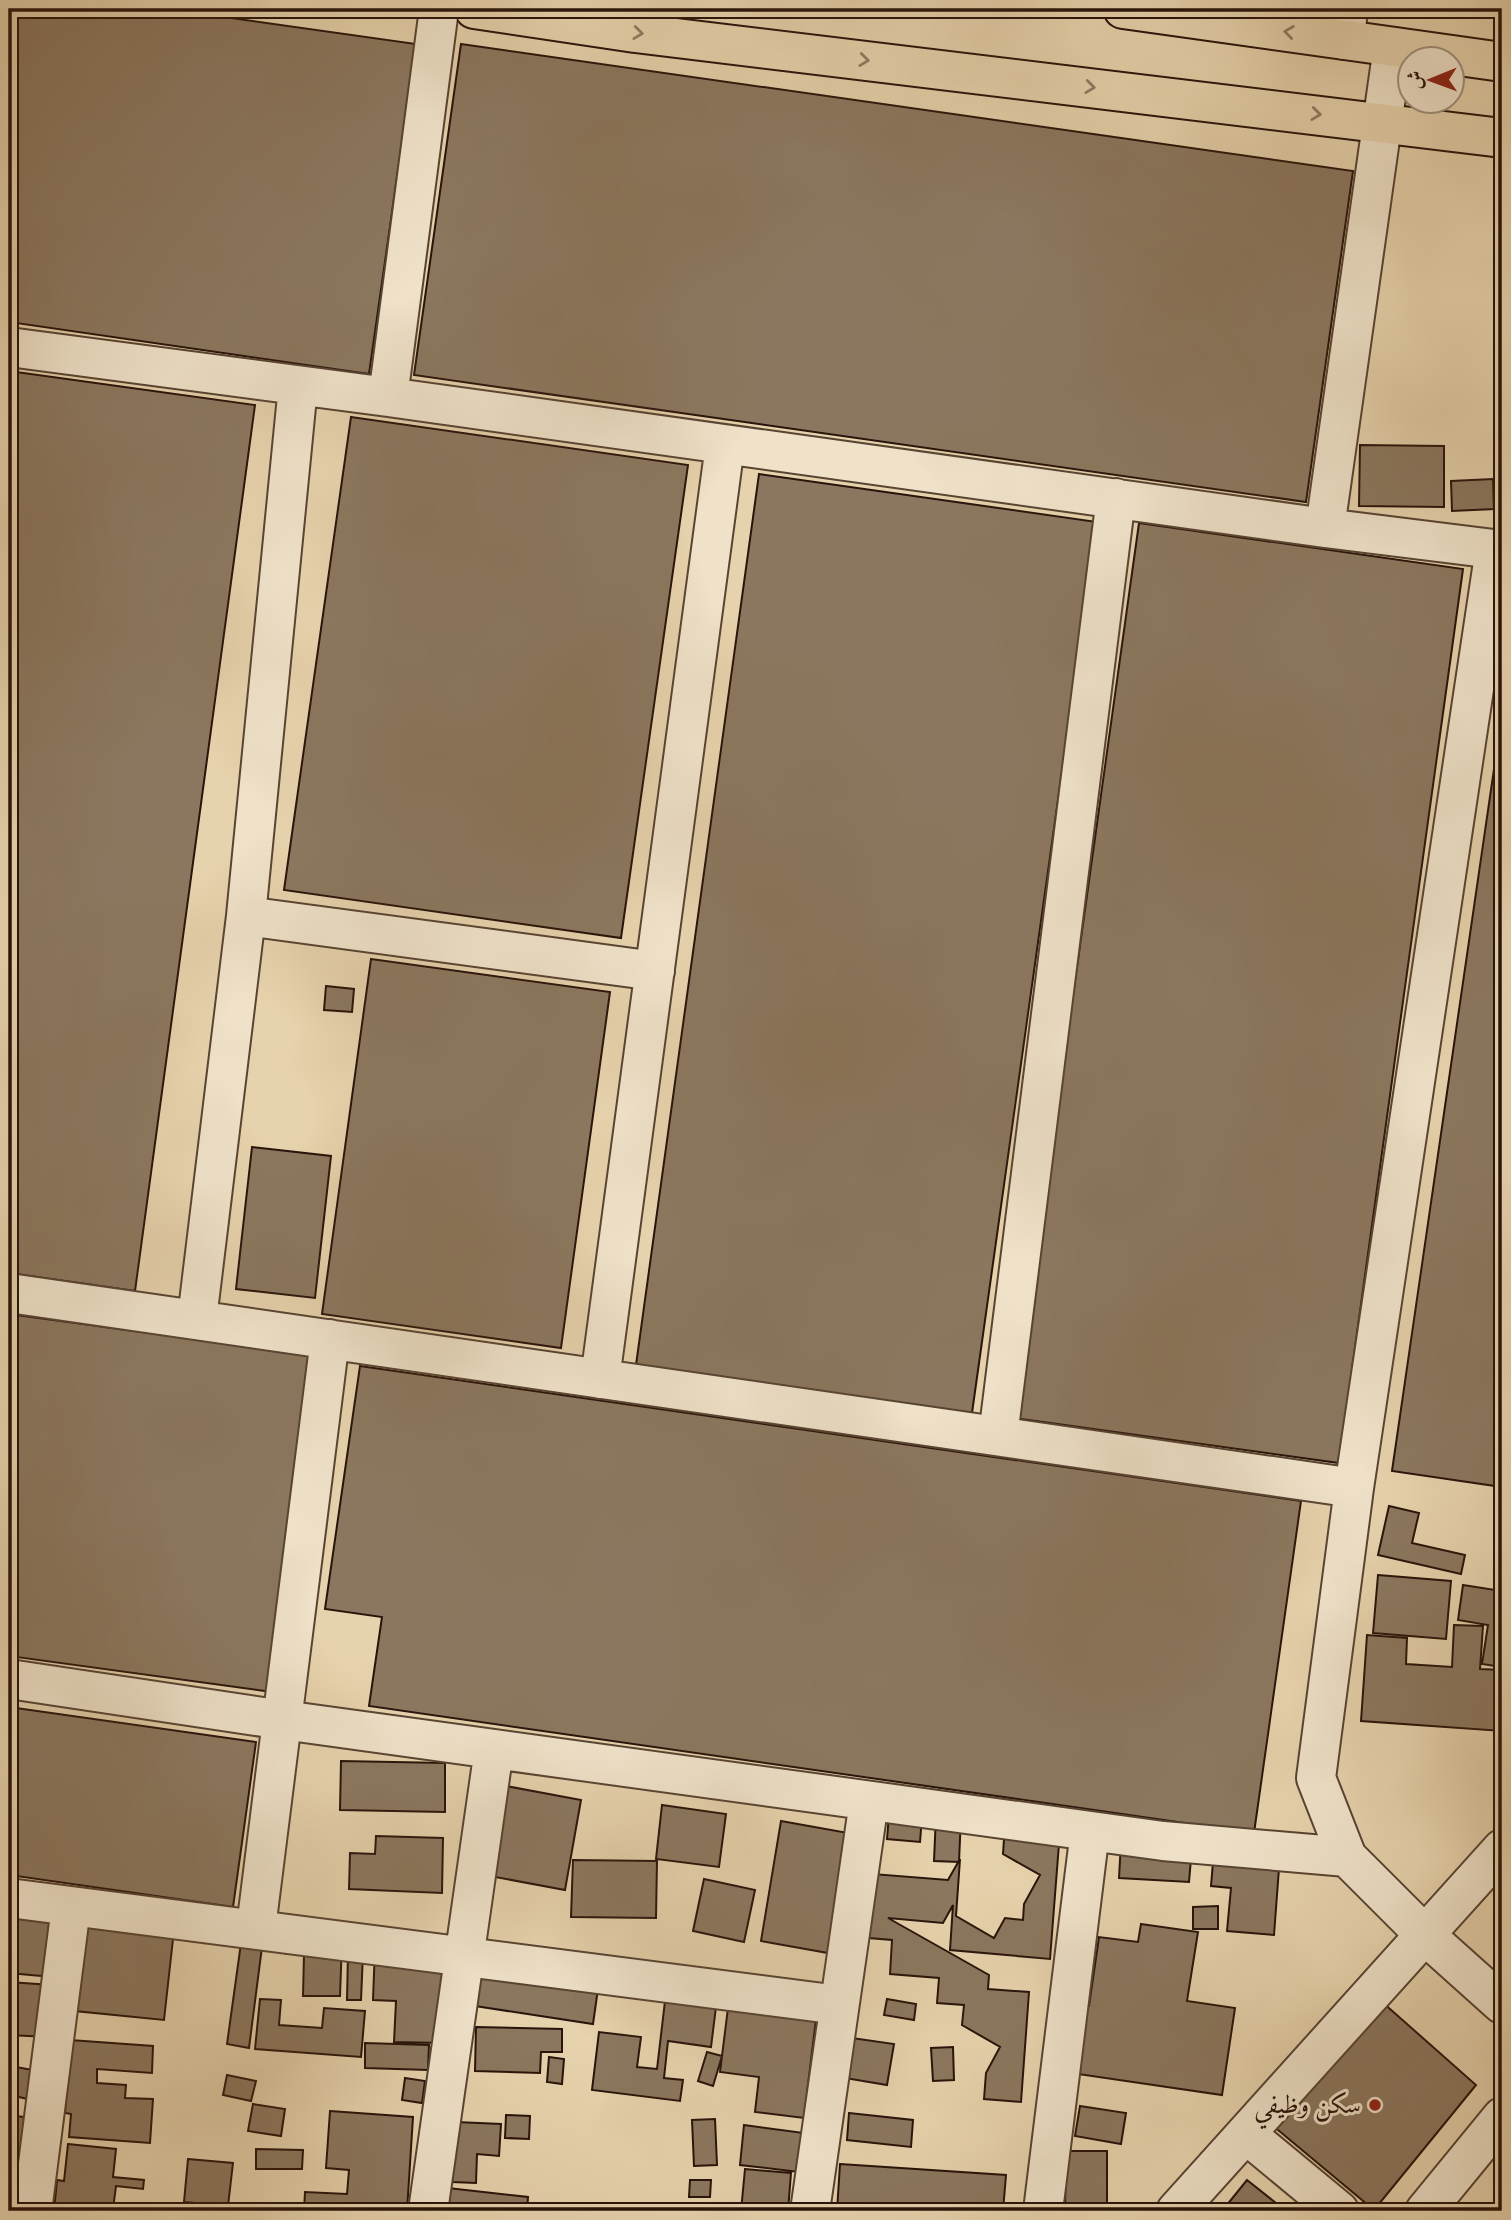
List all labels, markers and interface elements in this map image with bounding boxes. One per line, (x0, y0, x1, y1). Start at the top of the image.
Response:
one-way arrow (632, 25, 644, 40)
one-way arrow (1283, 25, 1295, 40)
north arrow (1396, 46, 1466, 116)
one-way arrow (858, 53, 870, 68)
text: ش (1404, 71, 1428, 90)
one-way arrow (1084, 80, 1096, 95)
one-way arrow (1310, 107, 1322, 122)
place label: سكن وظيفي (1254, 2089, 1361, 2130)
marker: سكن وظيفي (1367, 2097, 1383, 2113)

